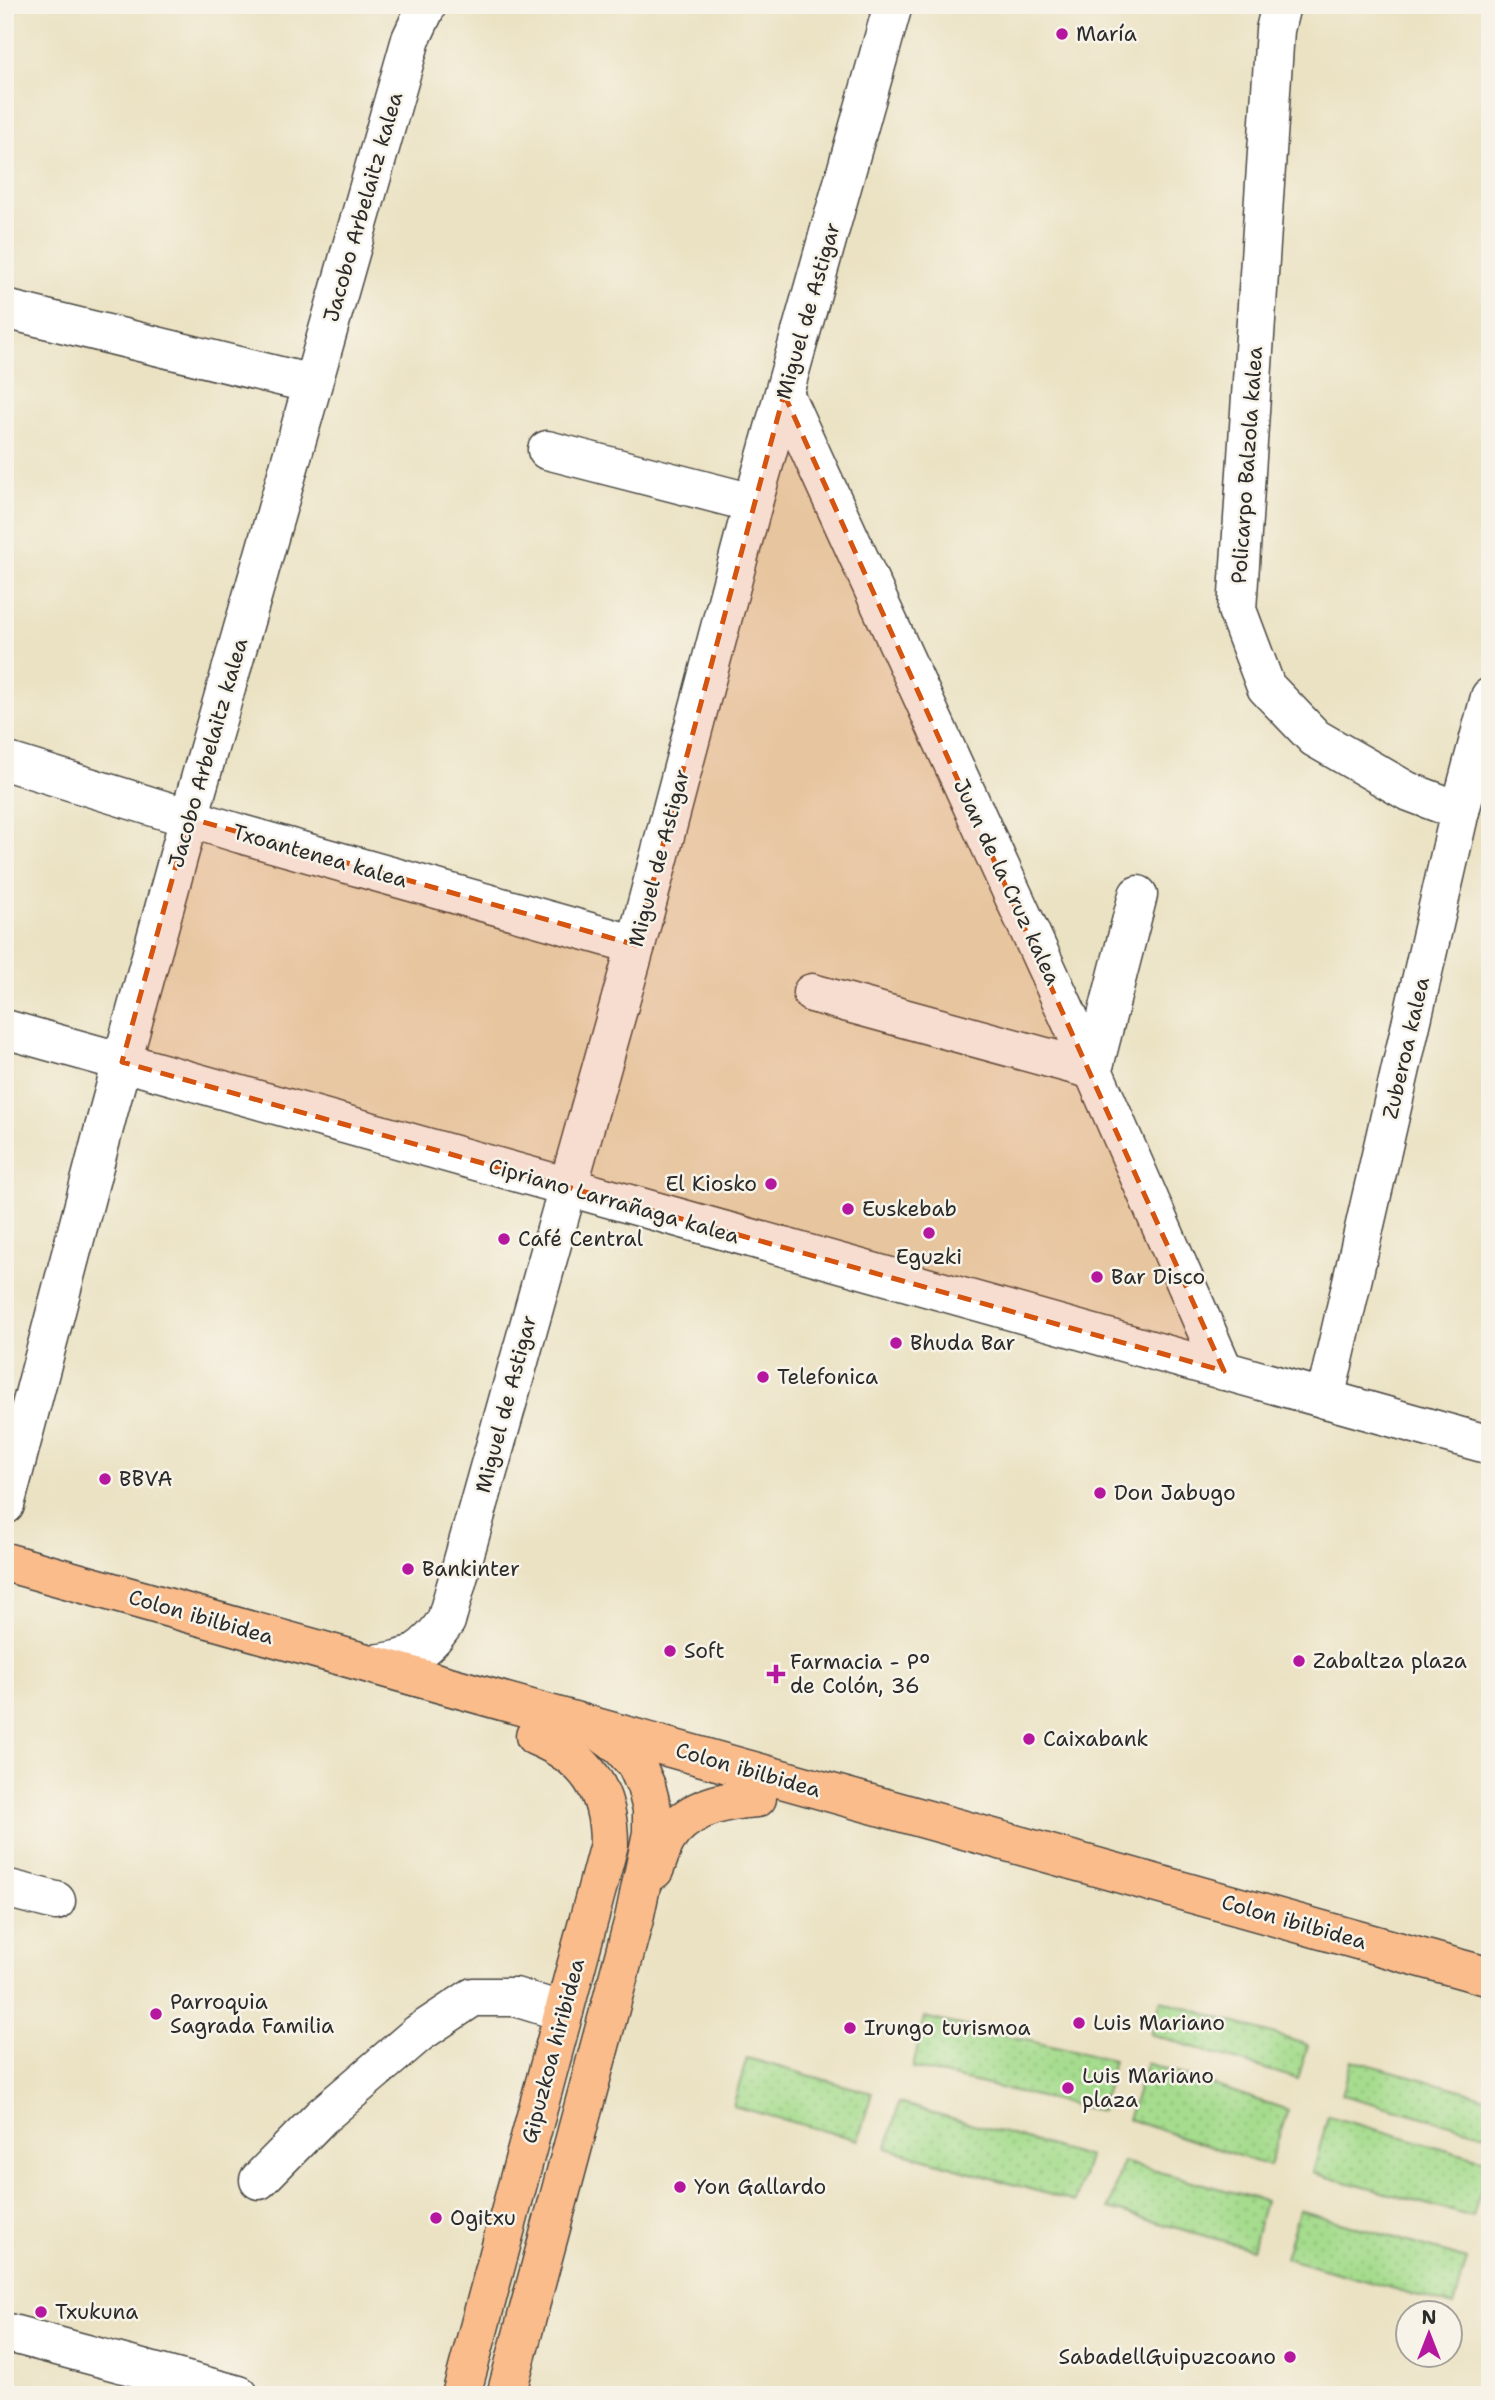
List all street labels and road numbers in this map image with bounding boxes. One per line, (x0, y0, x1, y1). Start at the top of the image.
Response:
street label: Jacobo Arbelaitz kalea (317, 89, 409, 325)
street label: Miguel de Astigar (769, 219, 847, 403)
street label: Policarpo Balzola kalea (1225, 345, 1269, 585)
street label: Jacobo Arbelaitz kalea (162, 635, 254, 871)
street label: Miguel de Astigar (622, 766, 696, 950)
street label: Juan de la Cruz kalea (947, 774, 1067, 990)
street label: Txoantenea kalea (229, 818, 411, 894)
street label: Zuberoa kalea (1376, 974, 1436, 1122)
street label: Cipriano Larrañaga kalea (485, 1152, 743, 1250)
street label: Miguel de Astigar (469, 1312, 543, 1496)
street label: Colon ibilbidea (125, 1583, 277, 1651)
street label: Colon ibilbidea (672, 1736, 824, 1804)
street label: Colon ibilbidea (1218, 1888, 1370, 1956)
street label: Gipuzkoa hiribidea (515, 1955, 591, 2147)

